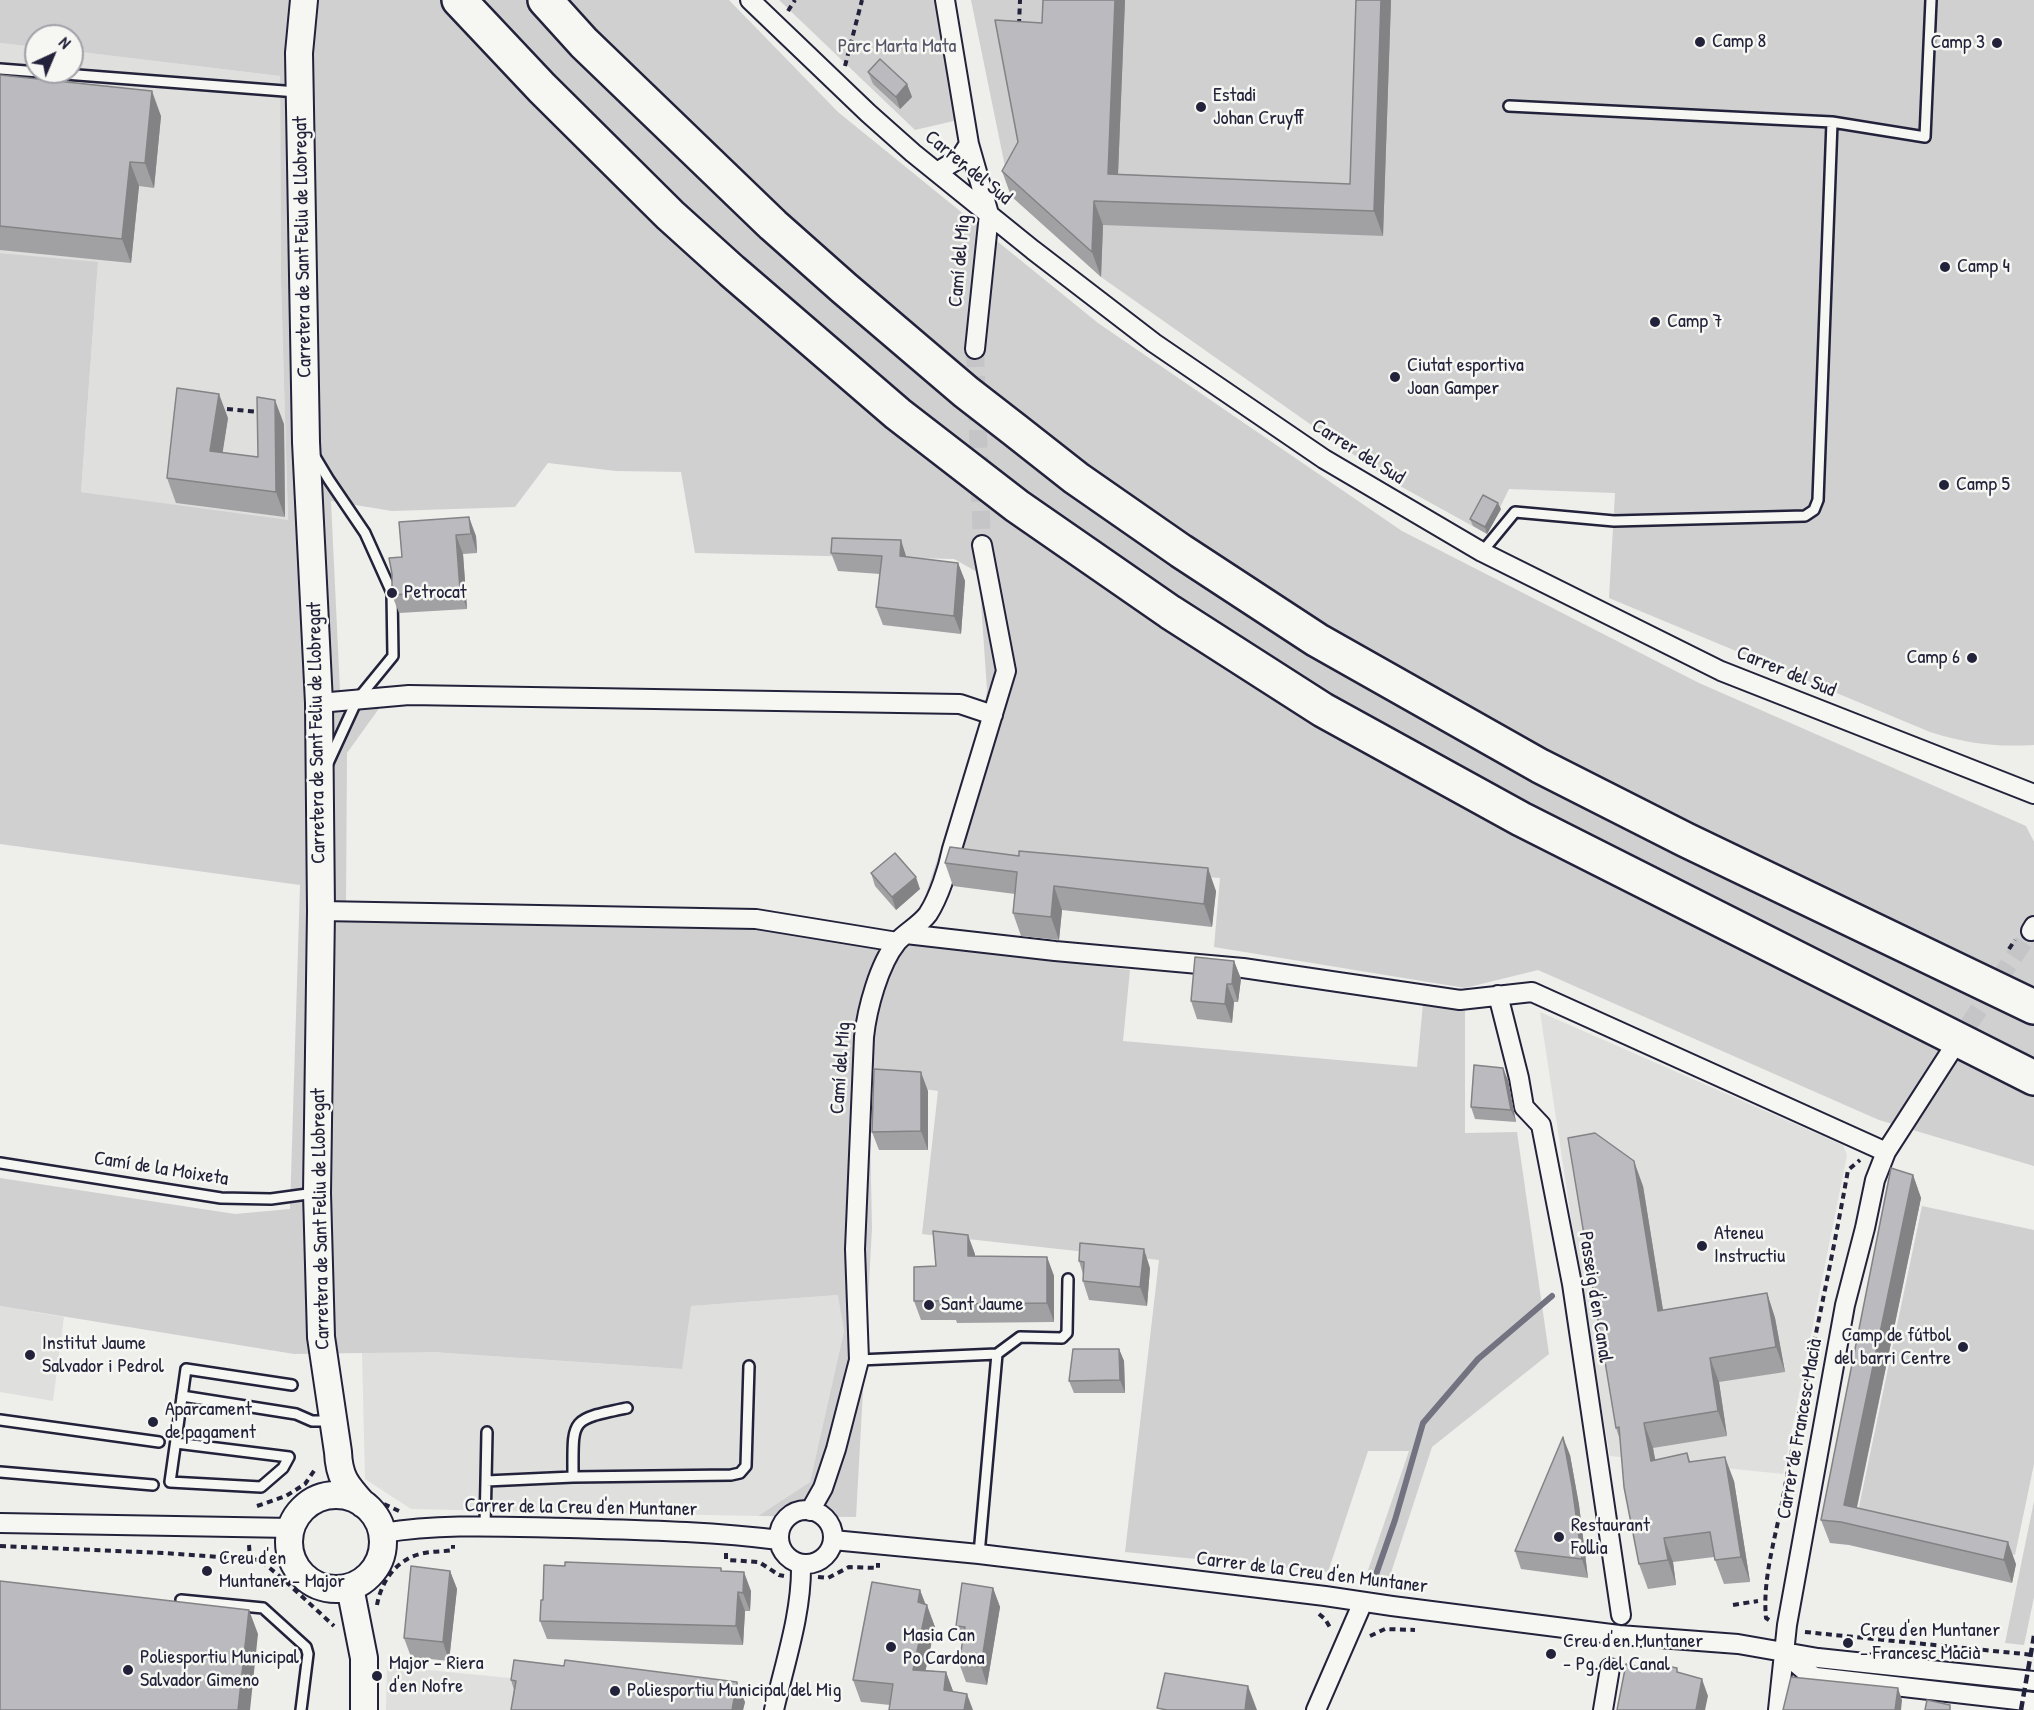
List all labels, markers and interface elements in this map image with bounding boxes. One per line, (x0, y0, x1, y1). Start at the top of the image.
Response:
north arrow (24, 24, 84, 84)
place label: Camp 8 (1712, 30, 1766, 54)
place label: Camp 3 (1930, 31, 1985, 55)
text: N (54, 32, 76, 53)
park label: Parc Marta Mata (838, 35, 956, 59)
marker: Camp 8 (1693, 35, 1707, 49)
marker: Camp 3 (1990, 36, 2004, 50)
place label: Estadi Johan Cruyff (1213, 84, 1304, 131)
marker: Estadi Johan Cruyff (1194, 100, 1208, 114)
street label: Carretera de Sant Feliu de Llobregat (289, 116, 317, 378)
street label: Carrer del Sud (920, 126, 1016, 210)
street label: Camí del Mig (944, 214, 976, 308)
place label: Camp 4 (1957, 255, 2010, 279)
marker: Camp 4 (1938, 260, 1952, 274)
place label: Camp 7 (1667, 310, 1722, 334)
marker: Camp 7 (1648, 315, 1662, 329)
place label: Ciutat esportiva Joan Gamper (1407, 354, 1524, 401)
marker: Ciutat esportiva Joan Gamper (1388, 370, 1402, 384)
street label: Carrer del Sud (1307, 414, 1409, 490)
place label: Camp 5 (1956, 473, 2010, 497)
marker: Camp 5 (1937, 478, 1951, 492)
place label: Petrocat (404, 581, 467, 605)
marker: Petrocat (385, 586, 399, 600)
street label: Carretera de Sant Feliu de Llobregat (303, 602, 331, 864)
street label: Carrer del Sud (1733, 641, 1839, 703)
place label: Camp 6 (1906, 646, 1960, 670)
marker: Camp 6 (1965, 651, 1979, 665)
street label: Camí del Mig (826, 1021, 856, 1115)
street label: Carretera de Sant Feliu de Llobregat (307, 1088, 335, 1350)
street label: Camí de la Moixeta (92, 1147, 230, 1191)
place label: Ateneu Instructiu (1714, 1222, 1785, 1269)
street label: Passeig d'en Canal (1573, 1230, 1617, 1364)
marker: Ateneu Instructiu (1695, 1239, 1709, 1253)
place label: Sant Jaume (941, 1293, 1023, 1317)
marker: Sant Jaume (922, 1298, 936, 1312)
place label: Camp de fútbol del barri Centre (1834, 1324, 1951, 1371)
place label: Institut Jaume Salvador i Pedrol (42, 1332, 164, 1379)
street label: Carrer de Francesc Macià (1772, 1337, 1828, 1521)
marker: Camp de fútbol del barri Centre (1956, 1340, 1970, 1354)
marker: Institut Jaume Salvador i Pedrol (23, 1348, 37, 1362)
place label: Aparcament de pagament (165, 1398, 256, 1445)
marker: Aparcament de pagament (146, 1415, 160, 1429)
street label: Carrer de la Creu d'en Muntaner (464, 1494, 698, 1522)
place label: Restaurant Follia (1571, 1514, 1650, 1561)
marker: Restaurant Follia (1552, 1530, 1566, 1544)
place label: Creu d'en Muntaner - Major (219, 1547, 345, 1594)
street label: Carrer de la Creu d'en Muntaner (1195, 1547, 1429, 1599)
marker: Creu d'en Muntaner - Major (200, 1564, 214, 1578)
place label: Creu d'en Muntaner - Francesc Macià (1860, 1619, 2000, 1666)
place label: Masia Can Po Cardona (903, 1624, 985, 1671)
place label: Creu d'en Muntaner - Pg. del Canal (1563, 1630, 1703, 1677)
marker: Creu d'en Muntaner - Francesc Macià (1841, 1636, 1855, 1650)
marker: Masia Can Po Cardona (884, 1640, 898, 1654)
place label: Poliesportiu Municipal Salvador Gimeno (140, 1646, 299, 1693)
marker: Creu d'en Muntaner - Pg. del Canal (1544, 1647, 1558, 1661)
place label: Major - Riera d'en Nofre (389, 1652, 484, 1699)
marker: Poliesportiu Municipal Salvador Gimeno (121, 1663, 135, 1677)
marker: Major - Riera d'en Nofre (370, 1669, 384, 1683)
place label: Poliesportiu Municipal del Mig (627, 1679, 841, 1703)
marker: Poliesportiu Municipal del Mig (608, 1684, 622, 1698)

